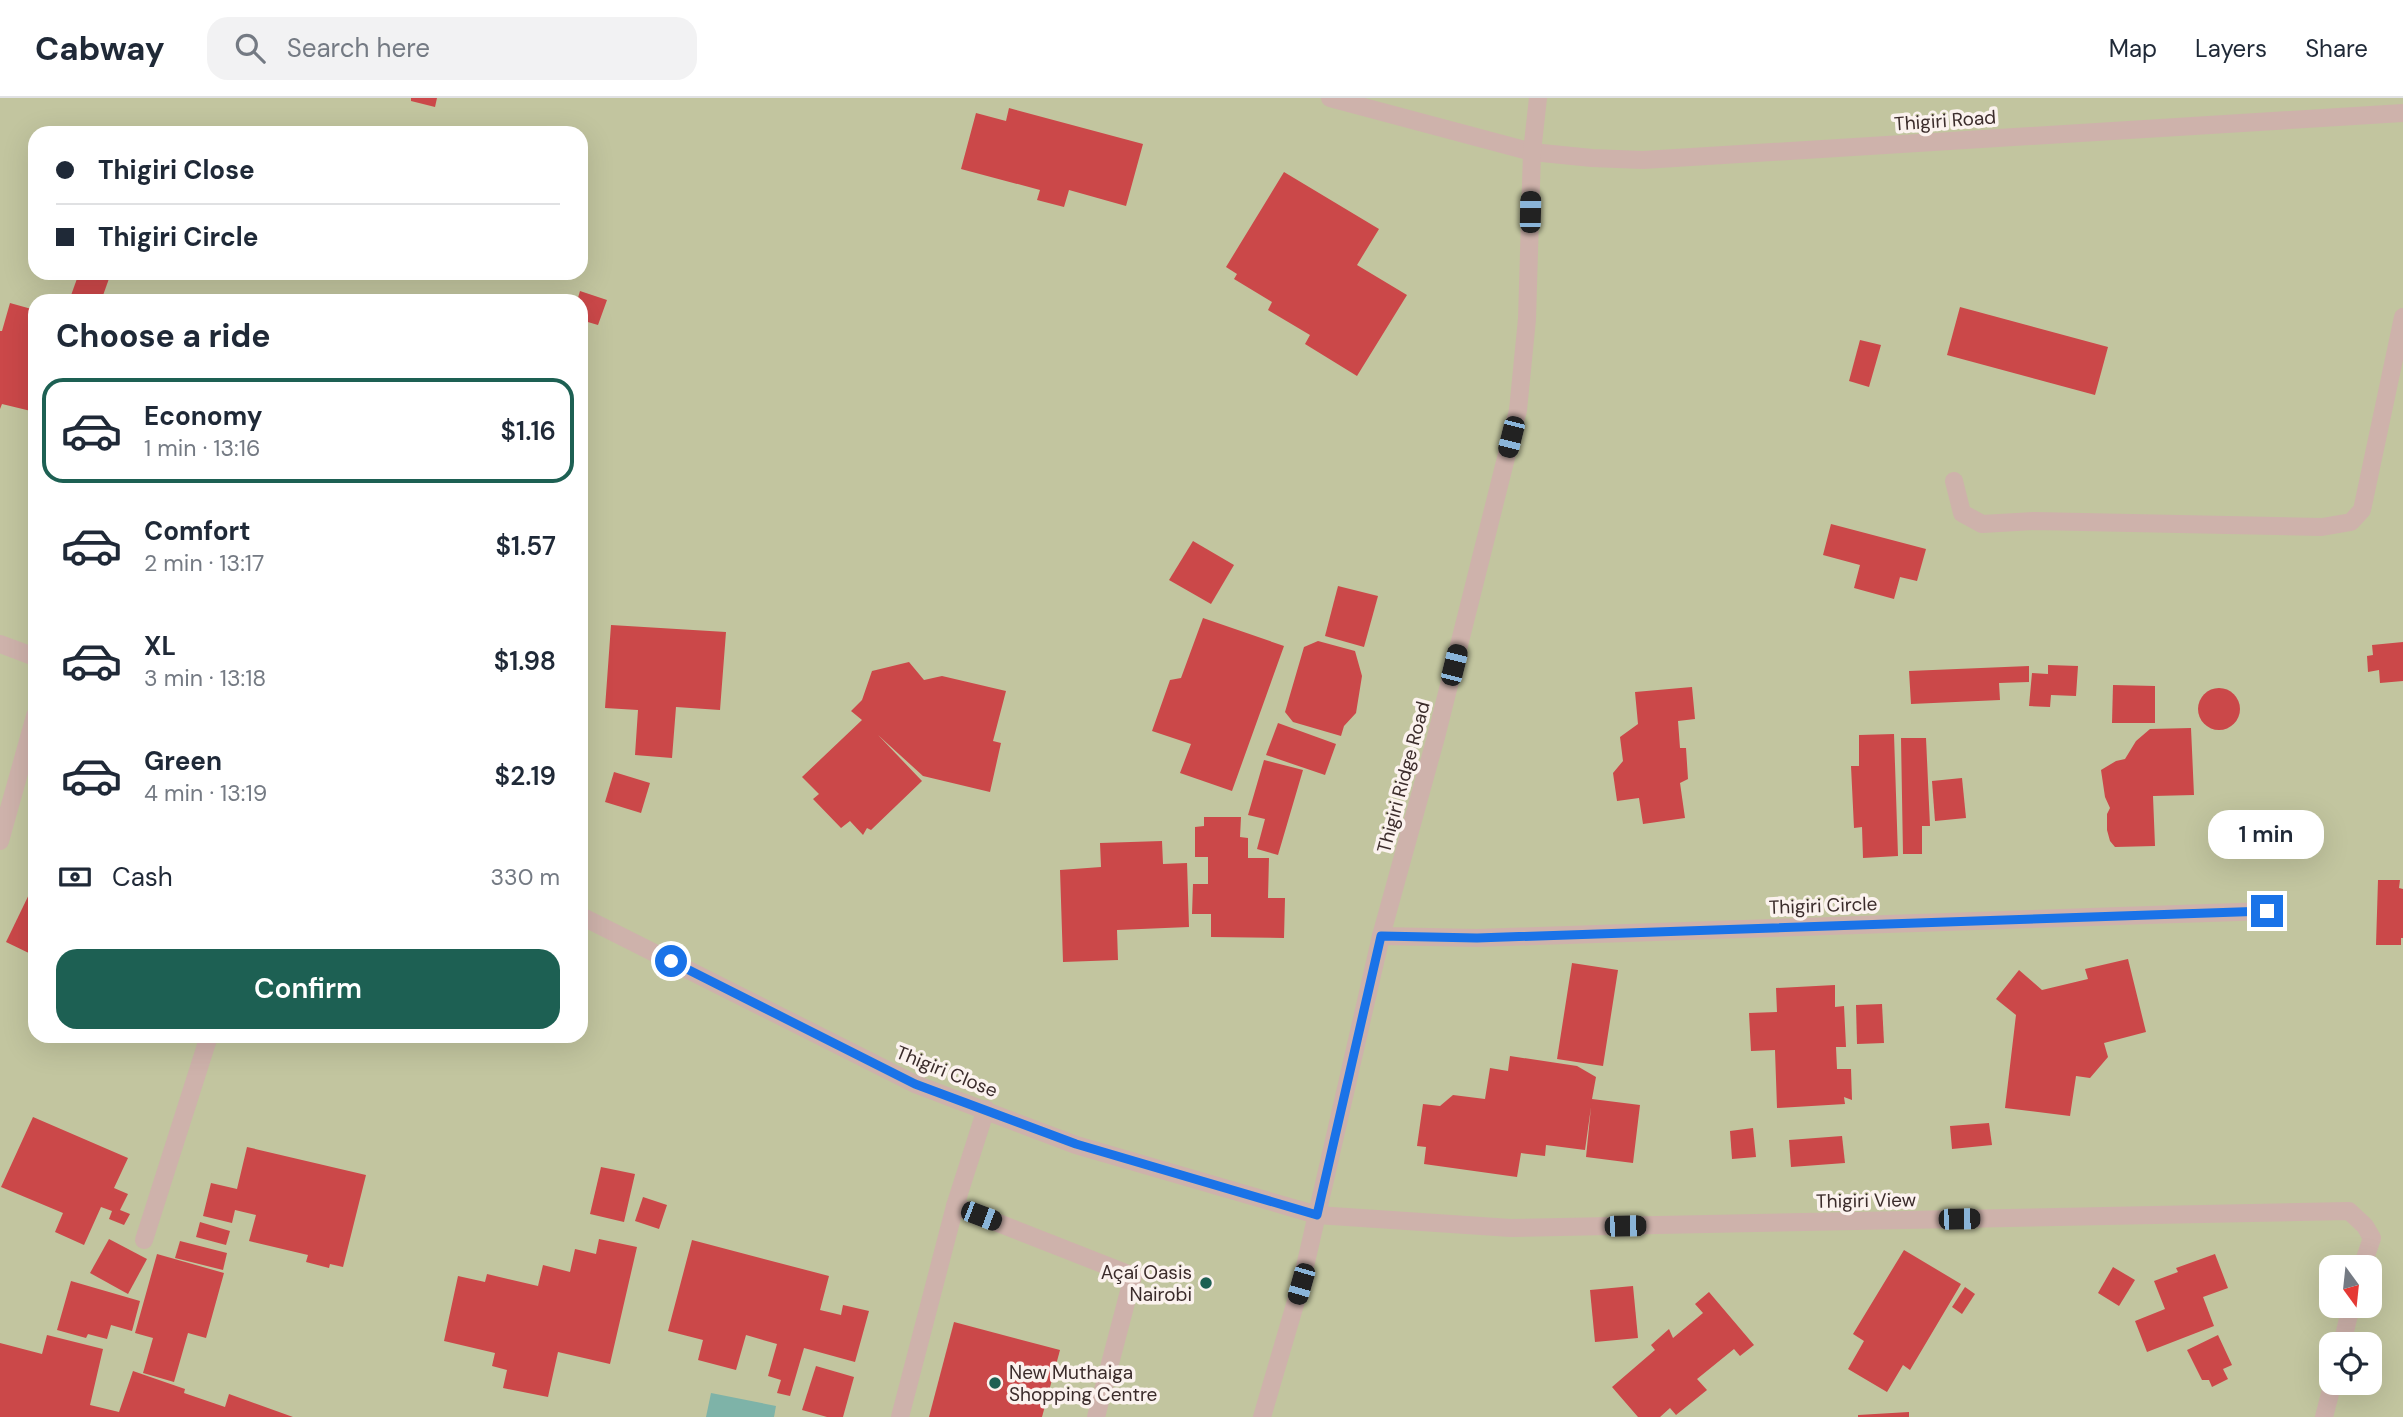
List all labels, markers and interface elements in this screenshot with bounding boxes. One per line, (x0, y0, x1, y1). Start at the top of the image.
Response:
search box (207, 17, 697, 80)
text: Cabway (35, 27, 165, 70)
icon: search (231, 29, 269, 67)
text: Search here (287, 31, 430, 65)
text: Map (2109, 33, 2157, 64)
text: Layers (2195, 33, 2267, 64)
text: Share (2305, 33, 2368, 64)
street label: Thigiri Road (1893, 104, 1997, 137)
text: Thigiri Close (98, 153, 255, 187)
car (1520, 191, 1541, 233)
text: Thigiri Circle (98, 220, 258, 254)
text: Choose a ride (56, 315, 271, 357)
icon: car (60, 399, 123, 462)
text: Economy (144, 399, 262, 433)
text: $1.16 (501, 414, 556, 448)
car (1496, 414, 1527, 460)
text: 1 min · 13:16 (144, 433, 260, 463)
icon: car (60, 514, 123, 577)
text: Comfort (144, 514, 250, 548)
text: $1.57 (496, 529, 556, 563)
text: 2 min · 13:17 (144, 548, 264, 578)
icon: car (60, 629, 123, 692)
text: XL (144, 629, 176, 663)
car (1439, 642, 1470, 688)
text: $1.98 (494, 644, 556, 678)
text: 3 min · 13:18 (144, 663, 266, 693)
street label: Thigiri Ridge Road (1371, 699, 1436, 856)
icon: car (60, 744, 123, 807)
text: Green (144, 744, 222, 778)
text: $2.19 (495, 759, 556, 793)
text: 4 min · 13:19 (144, 778, 267, 808)
callout: 1 min (2209, 810, 2325, 858)
text: 1 min (2239, 819, 2293, 849)
icon: cash (56, 858, 94, 896)
text: Cash (112, 860, 173, 894)
text: 330 m (490, 862, 560, 892)
street label: Thigiri Circle (1768, 891, 1878, 920)
route end (2251, 895, 2283, 927)
route start (655, 945, 687, 977)
button: Confirm (56, 949, 560, 1029)
street label: Thigiri Close (892, 1040, 1001, 1103)
street label: Thigiri View (1816, 1187, 1917, 1214)
car (958, 1199, 1005, 1233)
car (1938, 1208, 1981, 1230)
car (1604, 1215, 1647, 1237)
north arrow (2319, 1255, 2382, 1318)
map controls (2319, 1255, 2382, 1395)
place label: Açaí Oasis Nairobi (1101, 1260, 1192, 1307)
car (1286, 1261, 1317, 1307)
marker: Açaí Oasis Nairobi (1198, 1275, 1214, 1291)
button: locate (2319, 1332, 2382, 1395)
place label: New Muthaiga Shopping Centre (1009, 1360, 1157, 1407)
marker: New Muthaiga Shopping Centre (987, 1375, 1003, 1391)

